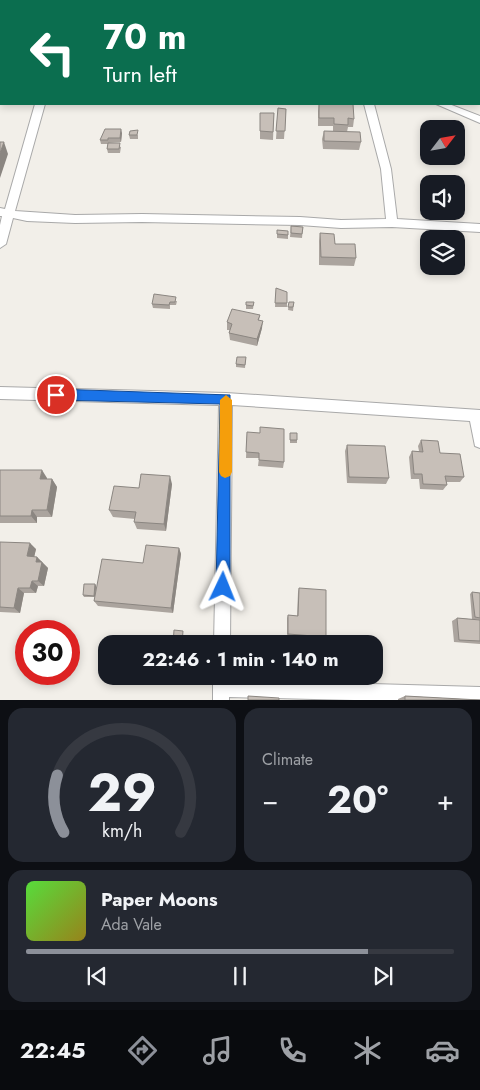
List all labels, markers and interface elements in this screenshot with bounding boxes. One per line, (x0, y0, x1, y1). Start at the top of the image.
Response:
text: 70 m (103, 12, 186, 62)
icon: left (20, 20, 85, 85)
text: Turn left (103, 58, 177, 90)
north arrow (420, 120, 465, 165)
map controls (420, 120, 465, 275)
button: sound (420, 175, 465, 220)
button: layers (420, 230, 465, 275)
pin (35, 374, 77, 416)
icon: arrive (42, 381, 70, 409)
position arrow (196, 560, 248, 612)
speed limit sign: 30 (15, 620, 80, 685)
text: 22:46 · 1 min · 140 m (143, 646, 338, 673)
text: Climate (262, 748, 313, 771)
text: 29 (88, 755, 156, 831)
text: 20° (327, 772, 388, 827)
text: − (262, 780, 279, 821)
text: + (437, 780, 454, 821)
text: km/h (102, 818, 142, 844)
text: Paper Moons (101, 886, 218, 913)
text: Ada Vale (101, 913, 162, 936)
icon: previous (83, 962, 111, 990)
icon: pause (226, 962, 254, 990)
icon: next (369, 962, 397, 990)
icon: directions (125, 1033, 160, 1068)
icon: music (200, 1033, 235, 1068)
icon: phone (275, 1033, 310, 1068)
icon: climate (350, 1033, 385, 1068)
icon: car (425, 1033, 460, 1068)
text: 22:45 (20, 1034, 85, 1066)

